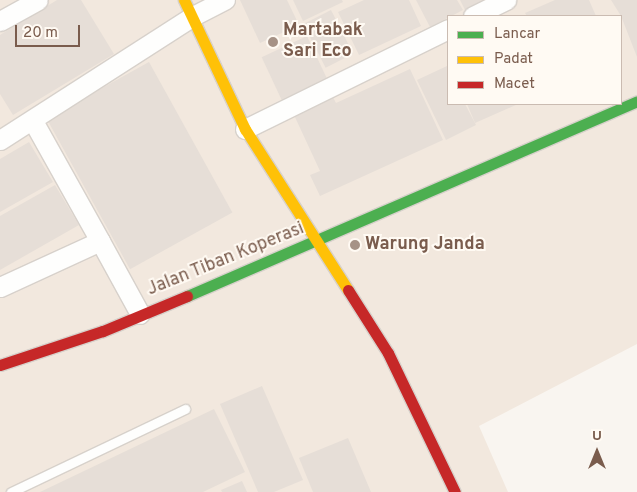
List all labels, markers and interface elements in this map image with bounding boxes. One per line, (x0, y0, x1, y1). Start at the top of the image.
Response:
scale bar (18, 15, 82, 47)
legend (447, 15, 622, 105)
place label: Martabak Sari Eco (283, 21, 363, 64)
text: 20 m (23, 24, 58, 43)
text: Lancar (494, 25, 540, 44)
marker: Martabak Sari Eco (267, 36, 279, 48)
text: Padat (494, 50, 533, 69)
text: Macet (494, 75, 535, 94)
street label: Jalan Tiban Koperasi (144, 218, 308, 302)
place label: Warung Janda (365, 234, 485, 256)
marker: Warung Janda (349, 239, 361, 251)
north arrow (572, 427, 622, 477)
text: U (592, 428, 602, 445)

